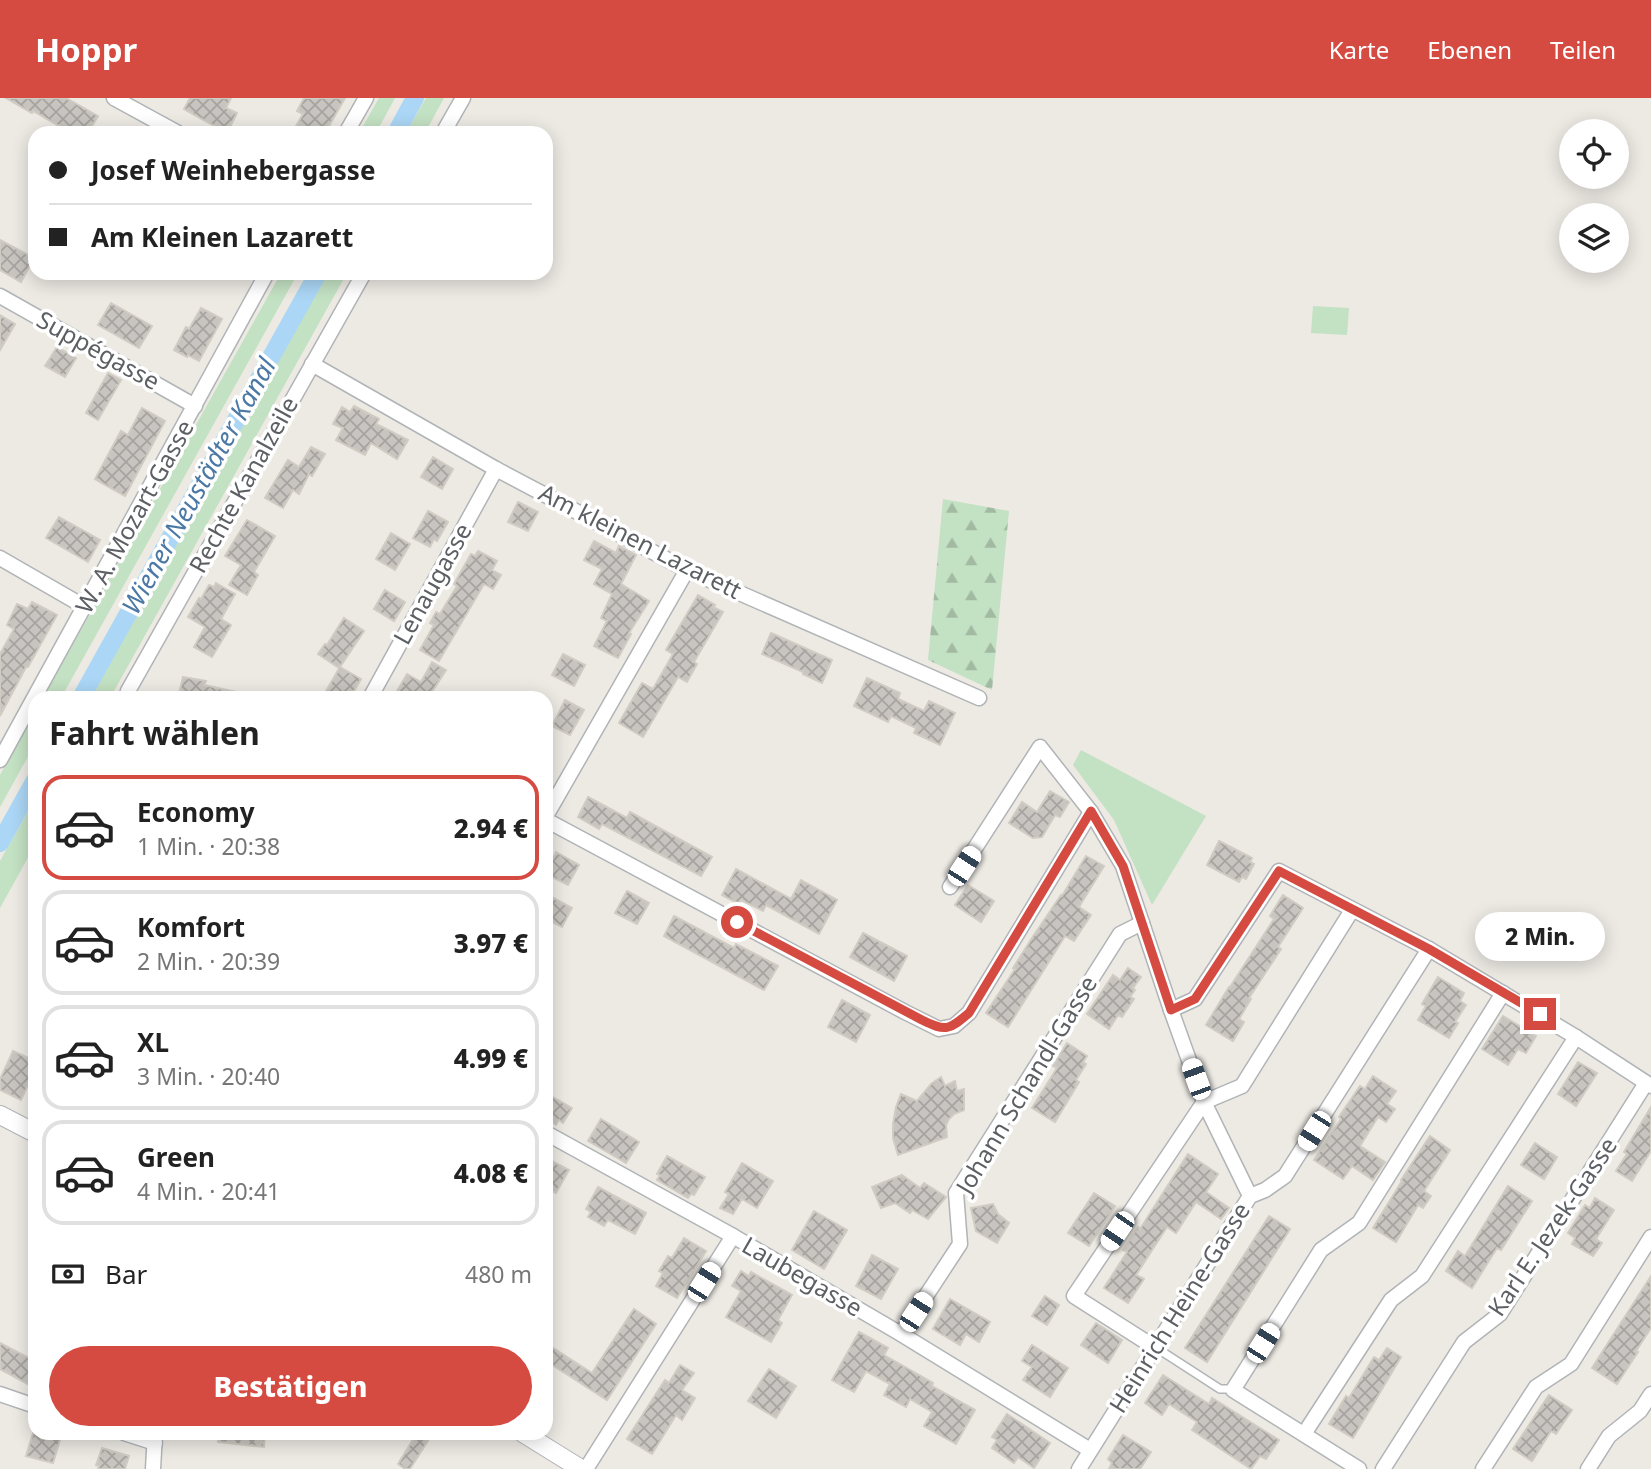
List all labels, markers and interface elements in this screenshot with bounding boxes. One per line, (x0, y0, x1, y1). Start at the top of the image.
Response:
text: Hoppr (35, 27, 137, 72)
text: Karte (1329, 33, 1389, 66)
text: Ebenen (1427, 33, 1512, 66)
text: Teilen (1550, 33, 1616, 66)
map controls (1559, 119, 1629, 273)
button: locate (1559, 119, 1629, 189)
text: Josef Weinhebergasse (91, 152, 375, 188)
button: layers (1559, 203, 1629, 273)
text: Am Kleinen Lazarett (91, 219, 353, 255)
street label: Suppégasse (31, 302, 166, 397)
water label: Wiener Neustädter Kanal (113, 350, 284, 620)
street label: Rechte Kanalzeile (181, 390, 305, 578)
street label: W. A. Mozart-Gasse (67, 414, 201, 619)
street label: Am kleinen Lazarett (534, 475, 748, 606)
street label: Lenaugasse (385, 517, 479, 650)
text: Fahrt wählen (49, 711, 260, 754)
text: Economy (137, 794, 255, 830)
icon: car (53, 796, 116, 859)
text: 2.94 € (454, 810, 528, 846)
text: 1 Min. · 20:38 (137, 830, 280, 862)
car (944, 843, 985, 889)
route start (721, 906, 753, 938)
text: Komfort (137, 909, 245, 945)
icon: car (53, 911, 116, 974)
callout: 2 Min. (1475, 912, 1605, 962)
text: 2 Min. (1505, 920, 1575, 952)
text: 3.97 € (454, 925, 528, 961)
text: 2 Min. · 20:39 (137, 945, 280, 977)
street label: Johann Schandl-Gasse (946, 969, 1104, 1201)
route end (1524, 998, 1556, 1030)
text: XL (137, 1024, 169, 1060)
icon: car (53, 1026, 116, 1089)
text: 4.99 € (454, 1040, 528, 1076)
car (1179, 1056, 1214, 1102)
text: 3 Min. · 20:40 (137, 1060, 280, 1092)
car (1294, 1108, 1335, 1154)
street label: Karl E. Jezek-Gasse (1480, 1130, 1624, 1322)
text: Green (137, 1139, 215, 1175)
icon: car (53, 1141, 116, 1204)
text: 4.08 € (454, 1155, 528, 1191)
text: 4 Min. · 20:41 (137, 1175, 280, 1207)
street label: Heinrich Heine-Gasse (1101, 1196, 1257, 1419)
car (1097, 1208, 1138, 1254)
street label: Laubegasse (737, 1228, 869, 1323)
icon: cash (49, 1255, 87, 1293)
text: Bar (105, 1256, 147, 1292)
text: 480 m (465, 1258, 532, 1290)
car (684, 1259, 725, 1305)
car (896, 1289, 937, 1335)
car (1243, 1320, 1284, 1366)
button: Bestätigen (49, 1346, 532, 1426)

